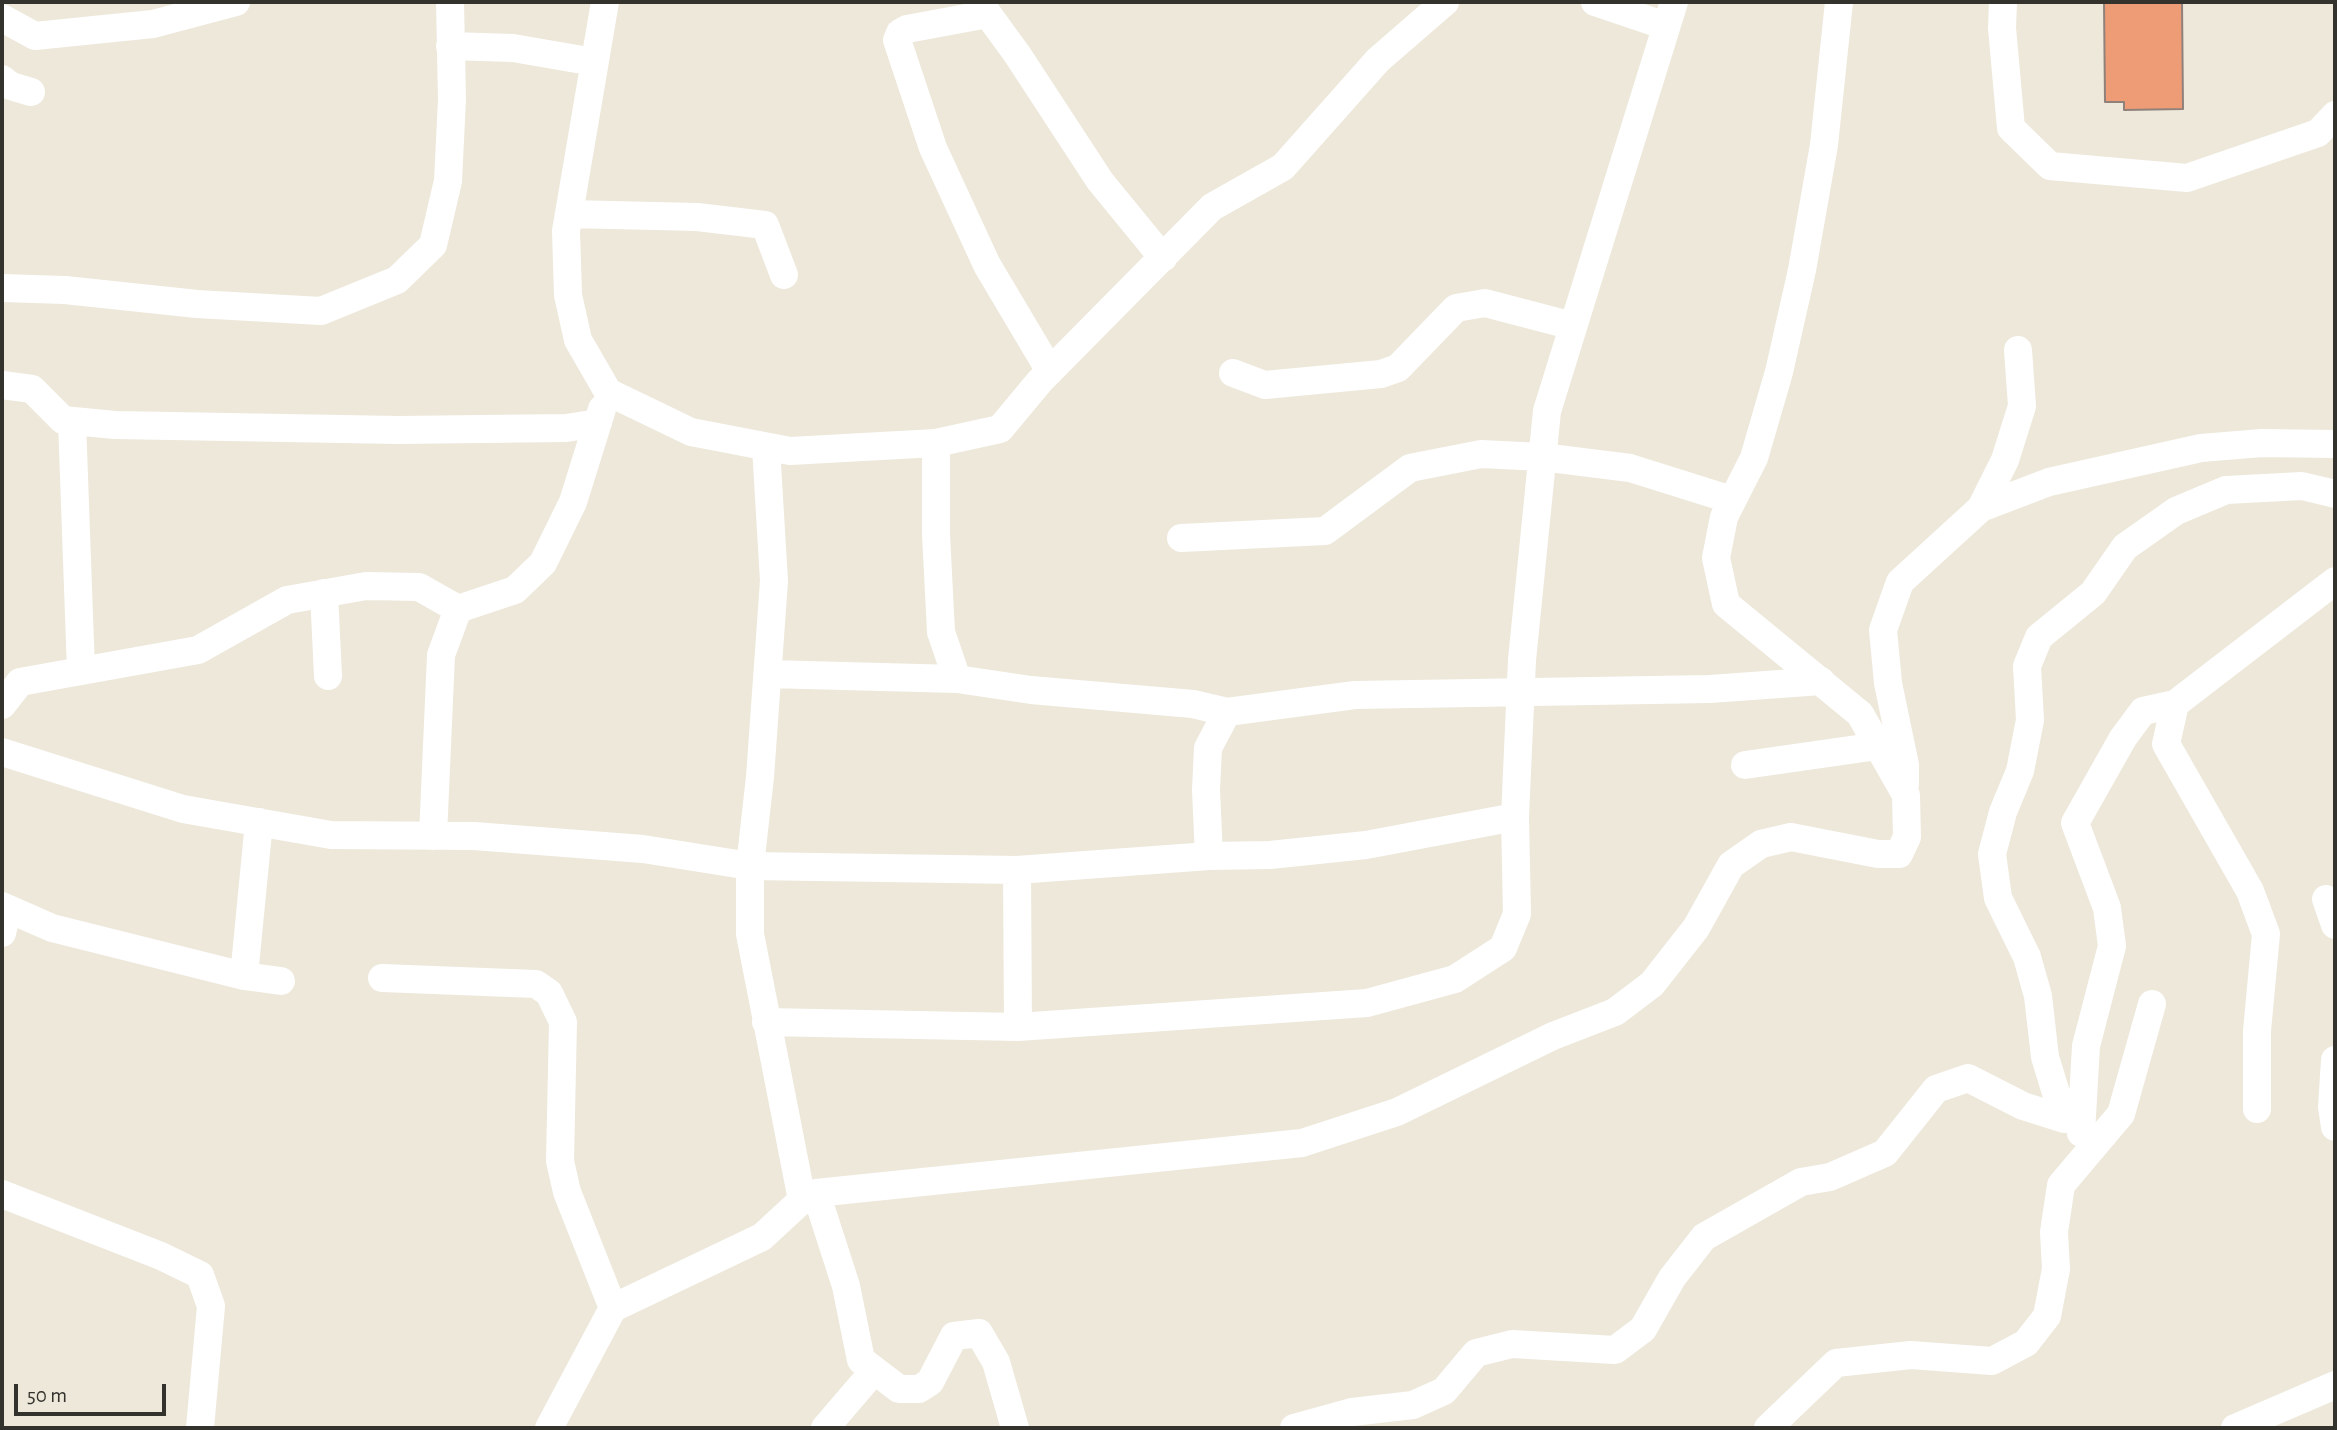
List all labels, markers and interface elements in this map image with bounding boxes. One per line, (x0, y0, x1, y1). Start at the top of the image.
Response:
scale bar (18, 1370, 170, 1414)
text: 50 m (27, 1385, 67, 1406)

